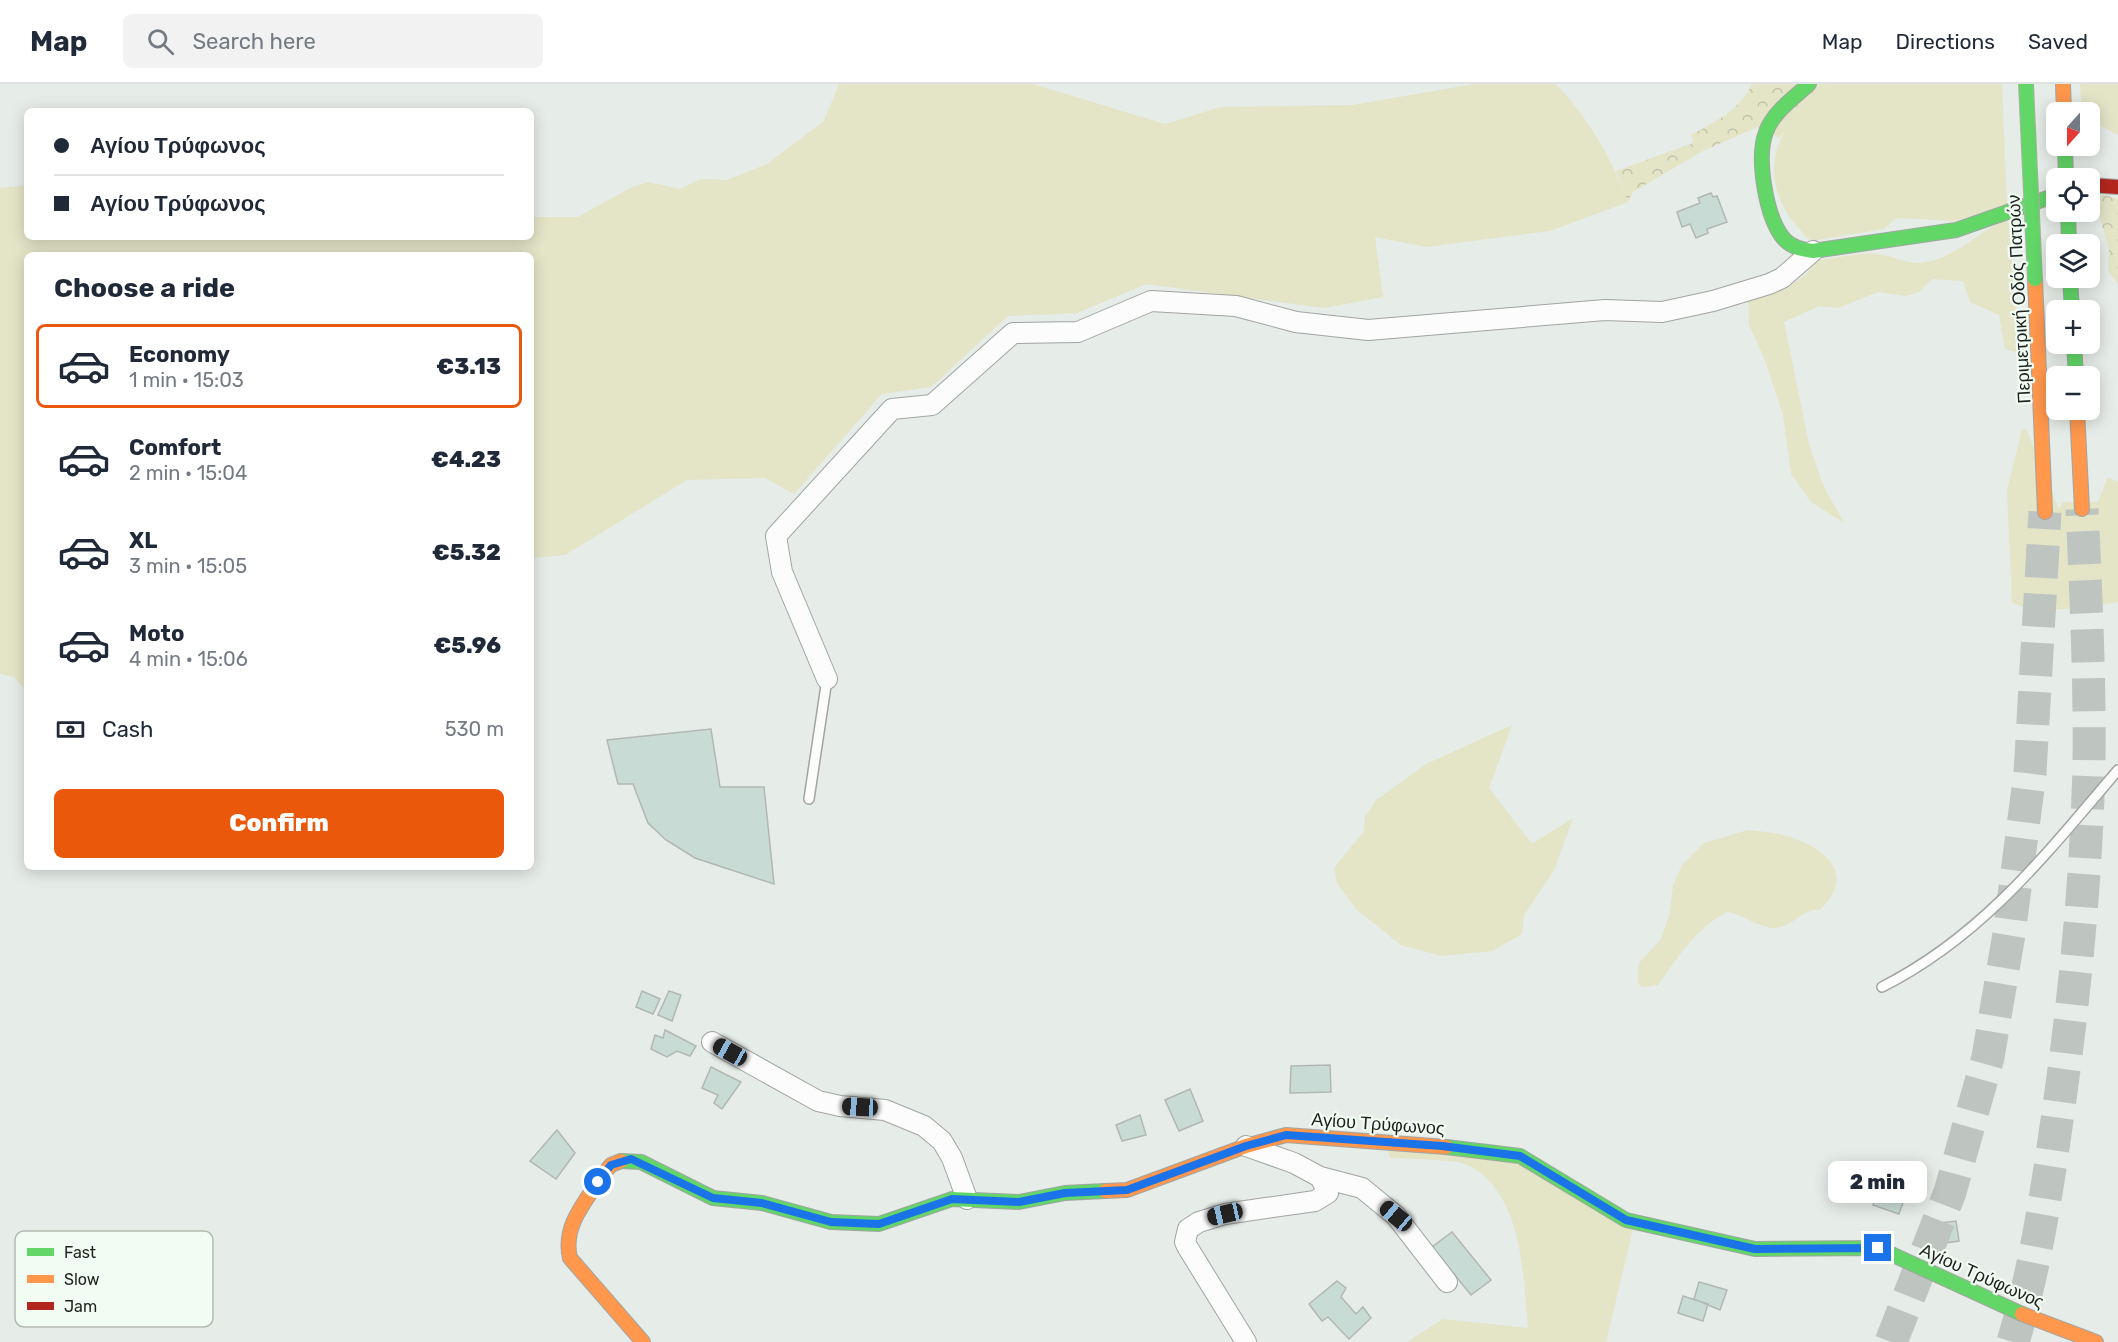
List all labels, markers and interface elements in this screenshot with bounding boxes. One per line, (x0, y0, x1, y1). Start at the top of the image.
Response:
search box (123, 14, 543, 68)
text: Map (30, 25, 87, 58)
icon: search (144, 25, 177, 58)
text: Search here (192, 28, 316, 55)
text: Map (1822, 29, 1863, 54)
text: Directions (1896, 29, 1995, 54)
text: Saved (2028, 29, 2088, 54)
north arrow (2046, 102, 2100, 156)
map controls (2046, 102, 2100, 420)
text: Αγίου Τρύφωνος (90, 132, 266, 159)
button: locate (2046, 168, 2100, 222)
text: Αγίου Τρύφωνος (90, 190, 266, 217)
street label: Περιμετρική Οδός Πατρών (2003, 194, 2035, 404)
button: layers (2046, 234, 2100, 288)
text: Choose a ride (54, 272, 235, 304)
button: + (2046, 300, 2100, 354)
icon: car (57, 339, 111, 393)
text: Economy (129, 341, 230, 368)
text: €3.13 (437, 353, 501, 380)
button: − (2046, 366, 2100, 420)
text: 1 min · 15:03 (129, 368, 244, 392)
icon: car (57, 432, 111, 486)
text: Comfort (129, 434, 221, 461)
text: €4.23 (431, 446, 501, 473)
text: 2 min · 15:04 (129, 461, 247, 485)
icon: car (57, 525, 111, 579)
text: XL (129, 527, 157, 554)
text: €5.32 (432, 539, 501, 566)
text: 3 min · 15:05 (129, 554, 247, 578)
icon: car (57, 618, 111, 672)
text: Moto (129, 620, 184, 647)
text: €5.96 (434, 632, 501, 659)
text: 4 min · 15:06 (129, 647, 248, 671)
icon: cash (54, 713, 87, 746)
text: Cash (102, 716, 153, 743)
text: 530 m (445, 717, 504, 741)
button: Confirm (54, 789, 504, 858)
car (710, 1035, 750, 1069)
car (842, 1097, 878, 1117)
street label: Αγίου Τρύφωνος (1311, 1108, 1446, 1140)
callout: 2 min (1828, 1161, 1928, 1203)
route start (584, 1168, 611, 1195)
text: 2 min (1850, 1170, 1905, 1194)
car (1376, 1198, 1416, 1234)
car (1205, 1201, 1245, 1227)
legend (15, 1231, 213, 1327)
route end (1864, 1234, 1891, 1261)
street label: Αγίου Τρύφωνος (1917, 1239, 2048, 1313)
text: Fast (64, 1243, 96, 1262)
text: Slow (64, 1270, 100, 1289)
text: Jam (64, 1297, 97, 1316)

